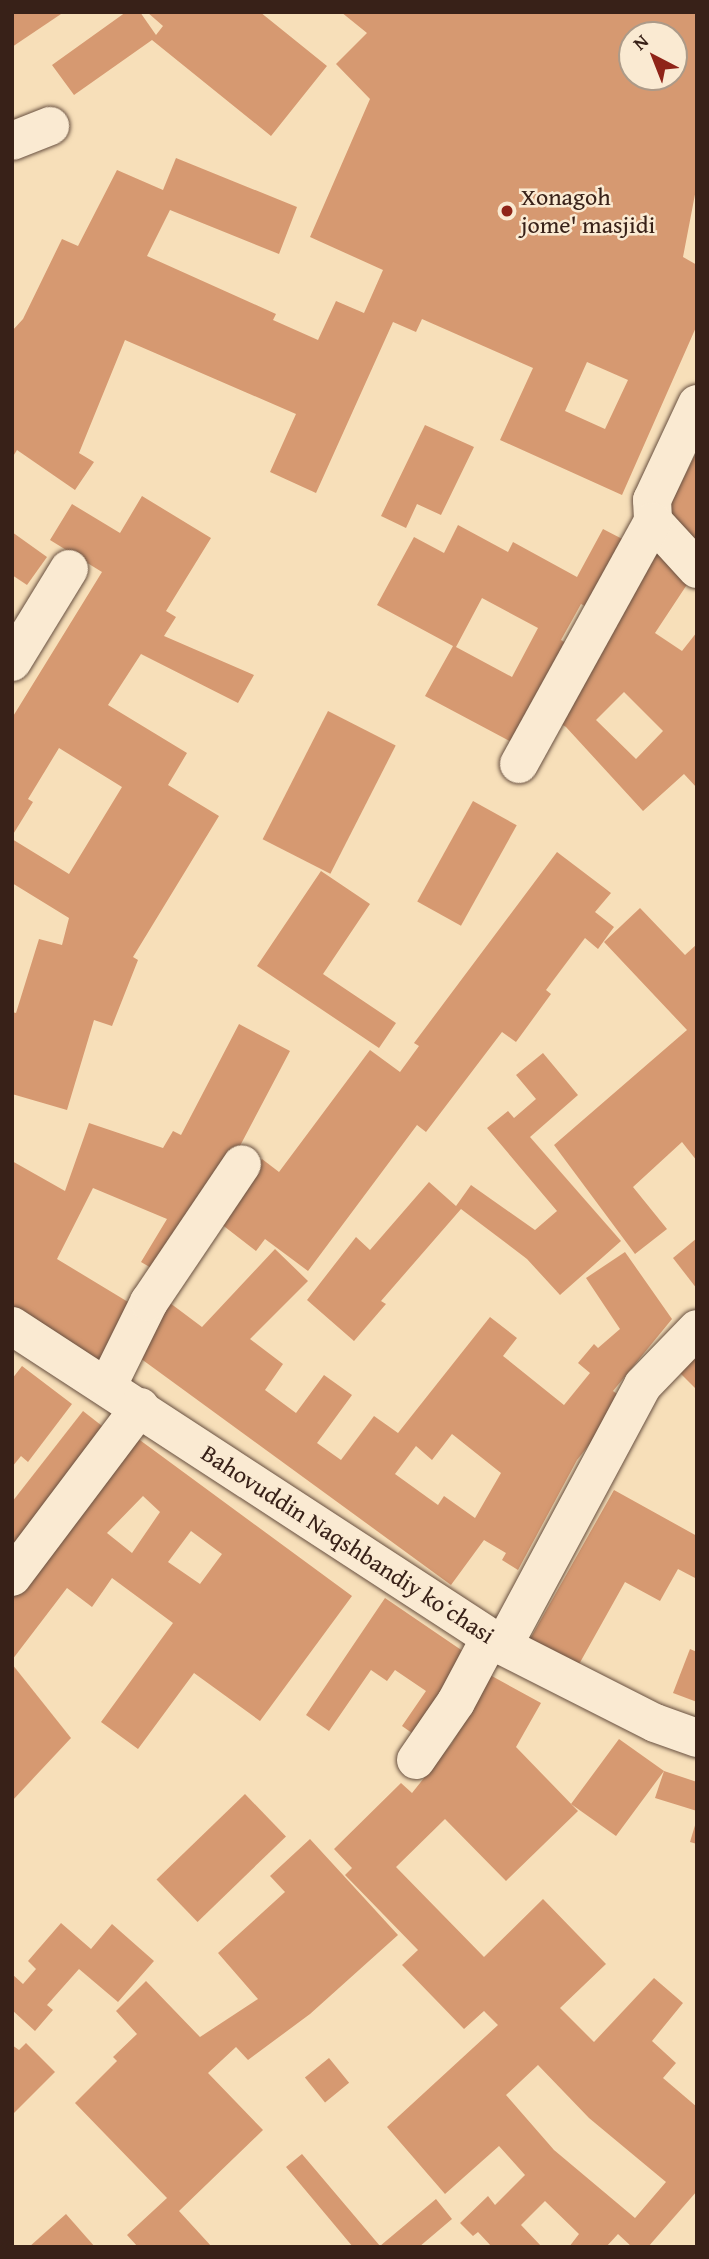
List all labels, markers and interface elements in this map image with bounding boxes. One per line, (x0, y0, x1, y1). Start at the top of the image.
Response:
north arrow (618, 21, 688, 91)
text: N (626, 27, 654, 57)
place label: Xonagoh jome' masjidi (521, 183, 655, 239)
marker: Xonagoh jome' masjidi (499, 203, 515, 219)
street label: Bahovuddin Naqshbandiy koʻchasi (196, 1438, 500, 1650)

